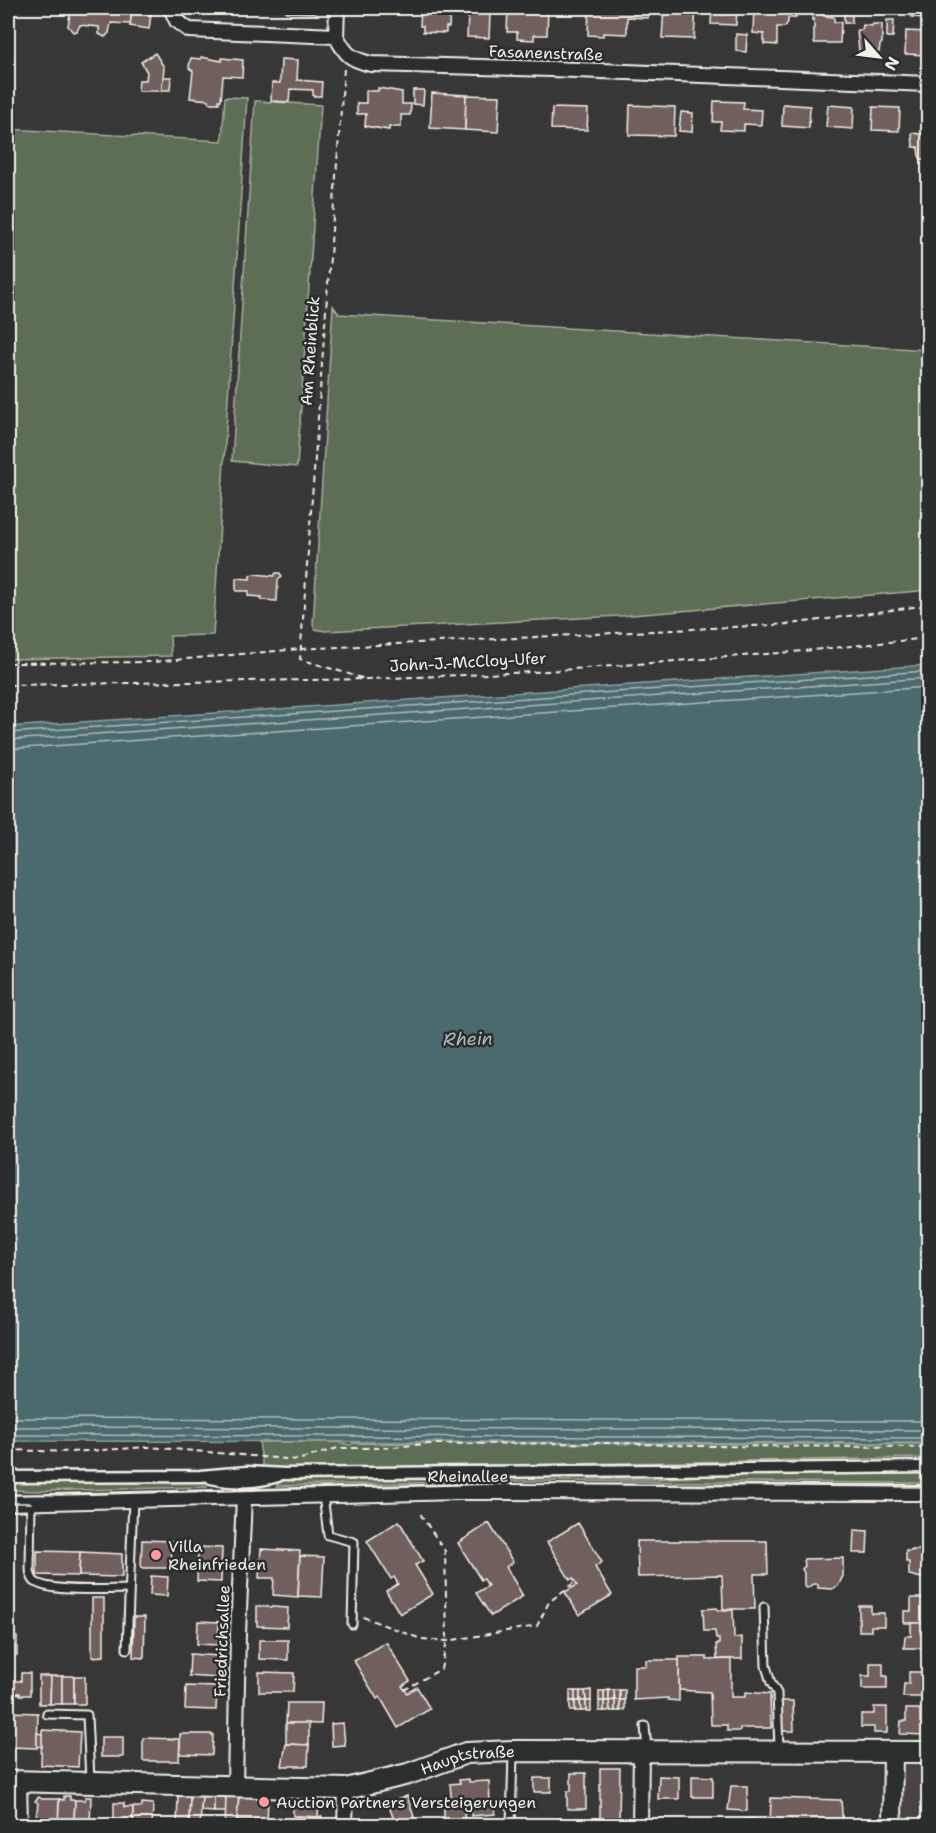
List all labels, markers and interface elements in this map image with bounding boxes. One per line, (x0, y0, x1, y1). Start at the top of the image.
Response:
north arrow (849, 27, 909, 87)
street label: Fasanenstraße (488, 41, 604, 65)
text: N (880, 53, 904, 74)
street label: Am Rheinblick (296, 296, 324, 406)
street label: John-J.-McCloy-Ufer (389, 647, 547, 677)
water label: Rhein (443, 1027, 493, 1051)
street label: Rheinallee (428, 1466, 508, 1487)
place label: Villa Rheinfrieden (168, 1536, 266, 1575)
marker: Villa Rheinfrieden (149, 1548, 163, 1562)
street label: Friedrichsallee (210, 1585, 234, 1697)
street label: Hauptstraße (417, 1740, 515, 1779)
place label: Auction Partners Versteigerungen (276, 1792, 536, 1813)
marker: Auction Partners Versteigerungen (257, 1795, 271, 1809)

